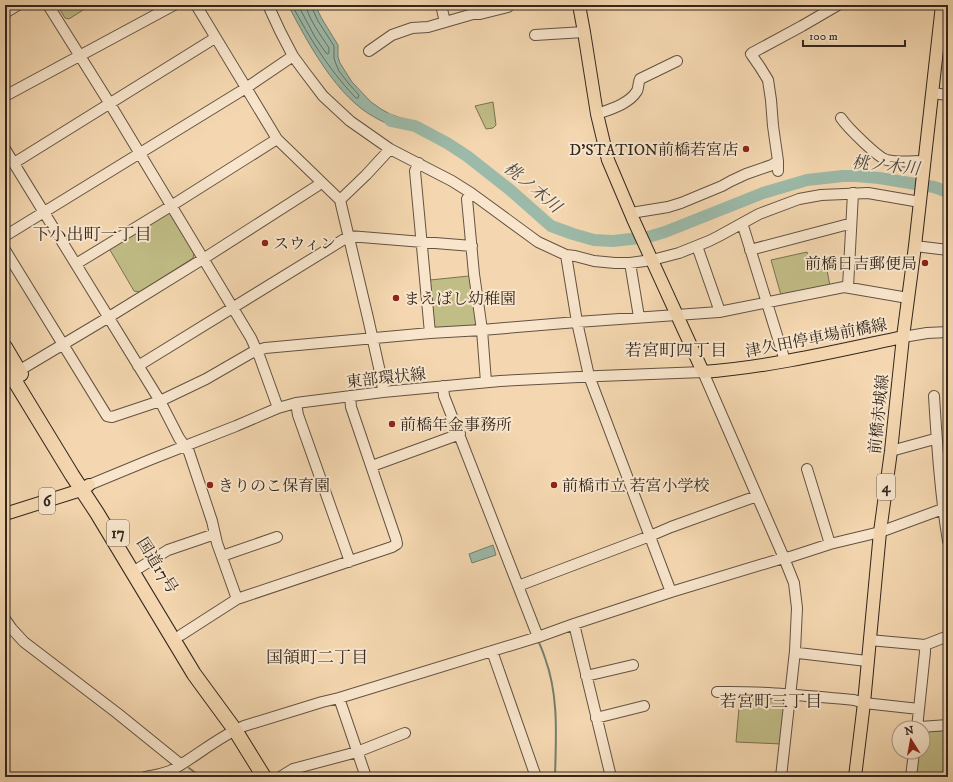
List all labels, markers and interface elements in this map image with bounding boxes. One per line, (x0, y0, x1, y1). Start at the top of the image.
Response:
scale bar (803, 22, 905, 48)
text: 100 m (809, 29, 838, 44)
place label: D'STATION前橋若宮店 (569, 140, 738, 160)
marker: D'STATION前橋若宮店 (741, 144, 751, 154)
water label: 桃ノ木川 (851, 152, 923, 181)
water label: 桃ノ木川 (499, 157, 567, 219)
district label: 下小出町一丁目 (33, 224, 152, 246)
place label: スウィン (273, 234, 336, 254)
marker: スウィン (260, 238, 270, 248)
place label: 前橋日吉郵便局 (805, 254, 917, 274)
marker: 前橋日吉郵便局 (920, 258, 930, 268)
place label: まえばし幼稚園 (404, 289, 516, 309)
marker: まえばし幼稚園 (391, 293, 401, 303)
street label: 津久田停車場前橋線 (744, 314, 889, 362)
district label: 若宮町四丁目 (625, 340, 727, 362)
street label: 東部環状線 (345, 364, 427, 392)
street label: 前橋赤城線 (865, 373, 893, 455)
place label: 前橋年金事務所 (400, 415, 512, 435)
marker: 前橋年金事務所 (387, 419, 397, 429)
road number: 4 (877, 474, 895, 500)
place label: きりのこ保育園 (218, 476, 330, 496)
place label: 前橋市立 若宮小学校 (562, 476, 709, 496)
marker: きりのこ保育園 (205, 480, 215, 490)
marker: 前橋市立 若宮小学校 (549, 480, 559, 490)
road number: 6 (39, 488, 55, 514)
road number: 17 (107, 520, 129, 546)
street label: 国道17号 (132, 534, 182, 597)
district label: 国領町二丁目 (266, 647, 368, 669)
district label: 若宮町三丁目 (720, 691, 822, 713)
north arrow (891, 720, 931, 760)
text: N (904, 723, 915, 739)

